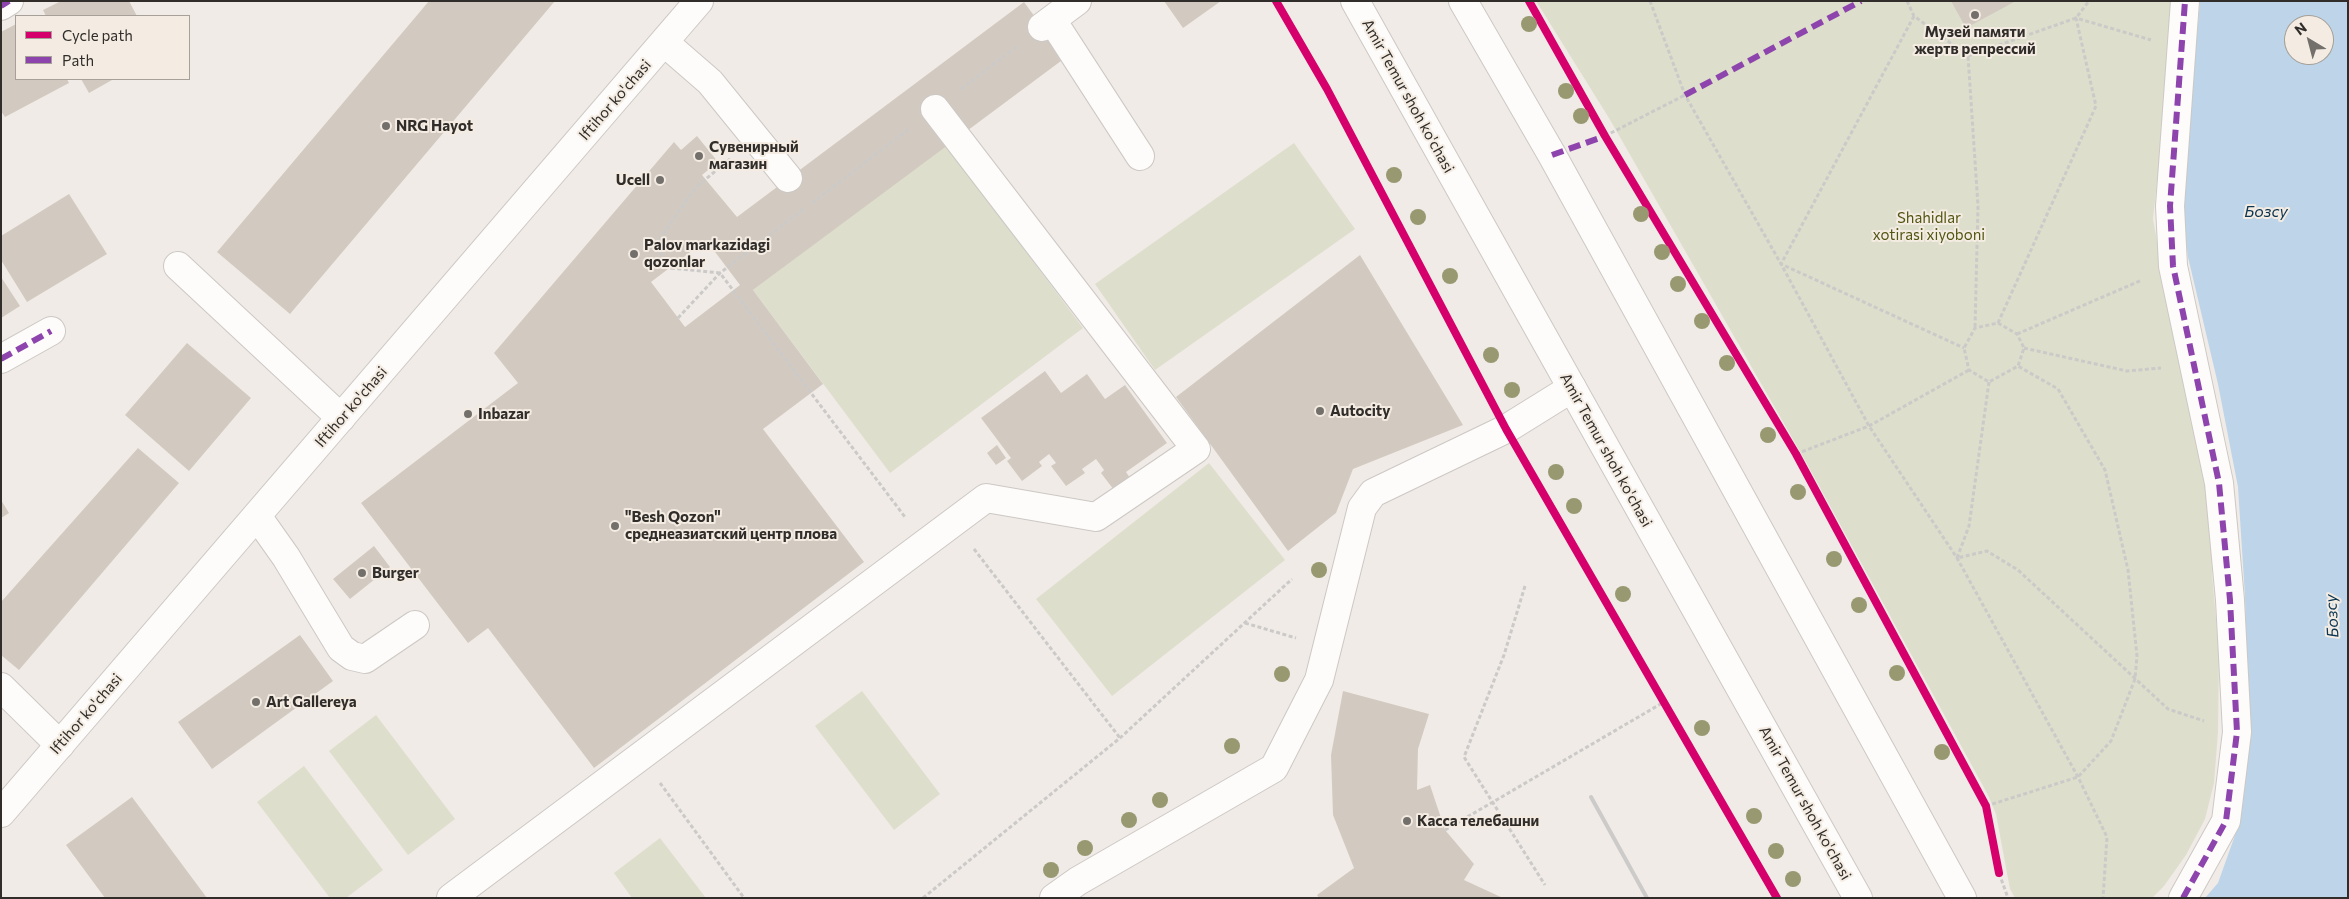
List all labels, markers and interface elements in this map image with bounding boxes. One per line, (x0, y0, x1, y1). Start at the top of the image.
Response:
marker: Музей памяти жертв репрессий (1969, 9, 1981, 21)
legend (15, 15, 190, 80)
north arrow (2284, 15, 2334, 65)
street label: Amir Temur shoh ko'chasi (1358, 16, 1458, 176)
text: N (2291, 18, 2310, 38)
place label: Музей памяти жертв репрессий (1914, 23, 2036, 58)
text: Cycle path (62, 26, 133, 44)
text: Path (62, 51, 94, 69)
street label: Iftihor ko'chasi (575, 56, 655, 144)
place label: NRG Hayot (396, 117, 473, 135)
marker: NRG Hayot (380, 120, 392, 132)
place label: Сувенирный магазин (709, 138, 799, 173)
marker: Сувенирный магазин (693, 150, 705, 162)
place label: Ucell (616, 171, 650, 189)
marker: Ucell (654, 174, 666, 186)
water label: Бозсу (2244, 202, 2288, 222)
park label: Shahidlar xotirasi xiyoboni (1873, 209, 1985, 244)
place label: Palov markazidagi qozonlar (644, 236, 770, 271)
marker: Palov markazidagi qozonlar (628, 248, 640, 260)
street label: Iftihor ko'chasi (311, 363, 391, 451)
street label: Amir Temur shoh ko'chasi (1556, 370, 1656, 530)
place label: Autocity (1330, 402, 1390, 420)
place label: Inbazar (478, 405, 530, 423)
marker: Autocity (1314, 405, 1326, 417)
marker: Inbazar (462, 408, 474, 420)
place label: "Besh Qozon" среднеазиатский центр плова (625, 508, 837, 543)
marker: "Besh Qozon" среднеазиатский центр плова (609, 520, 621, 532)
place label: Burger (372, 564, 419, 582)
marker: Burger (356, 567, 368, 579)
water label: Бозсу (2321, 594, 2343, 638)
street label: Iftihor ko'chasi (46, 670, 126, 758)
place label: Art Gallereya (266, 693, 357, 711)
marker: Art Gallereya (250, 696, 262, 708)
street label: Amir Temur shoh ko'chasi (1755, 723, 1855, 883)
place label: Касса телебашни (1417, 812, 1539, 830)
marker: Касса телебашни (1401, 815, 1413, 827)

